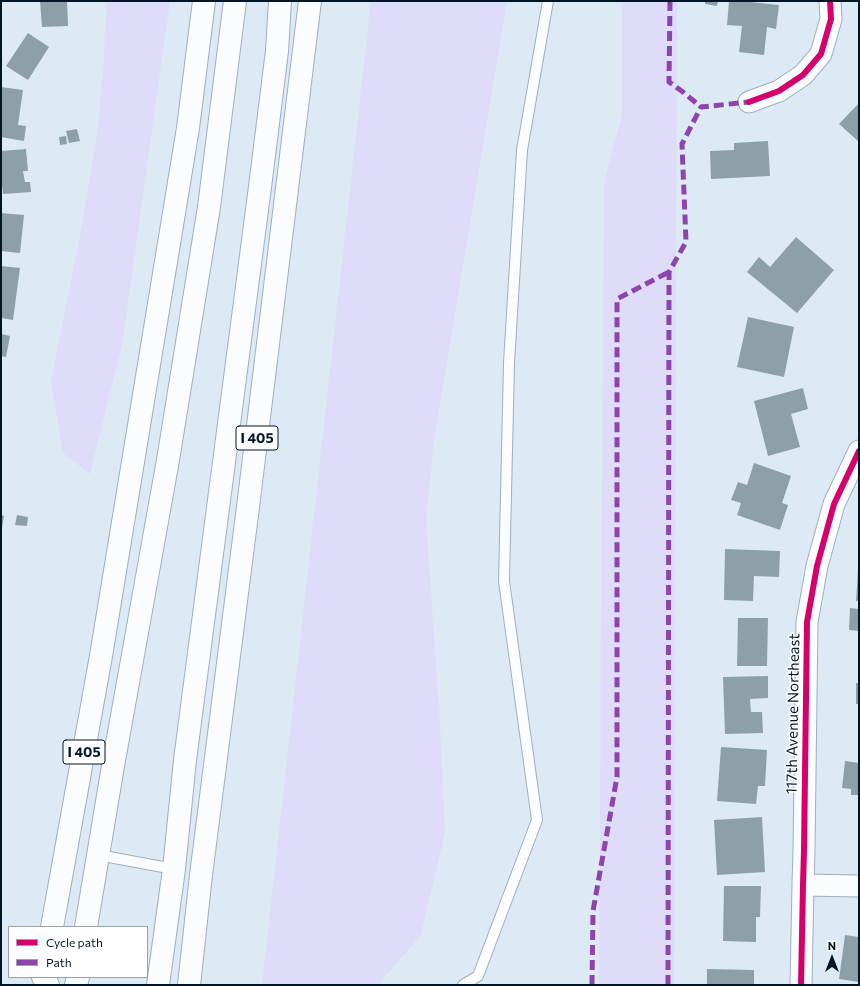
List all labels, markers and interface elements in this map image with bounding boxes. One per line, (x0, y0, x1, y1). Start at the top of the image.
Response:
road number: I 405 (236, 426, 278, 450)
street label: 117th Avenue Northeast (783, 633, 803, 795)
road number: I 405 (63, 740, 105, 764)
legend (8, 926, 148, 978)
text: Cycle path (46, 935, 103, 949)
north arrow (812, 938, 852, 978)
text: N (828, 939, 836, 952)
text: Path (46, 955, 72, 969)

